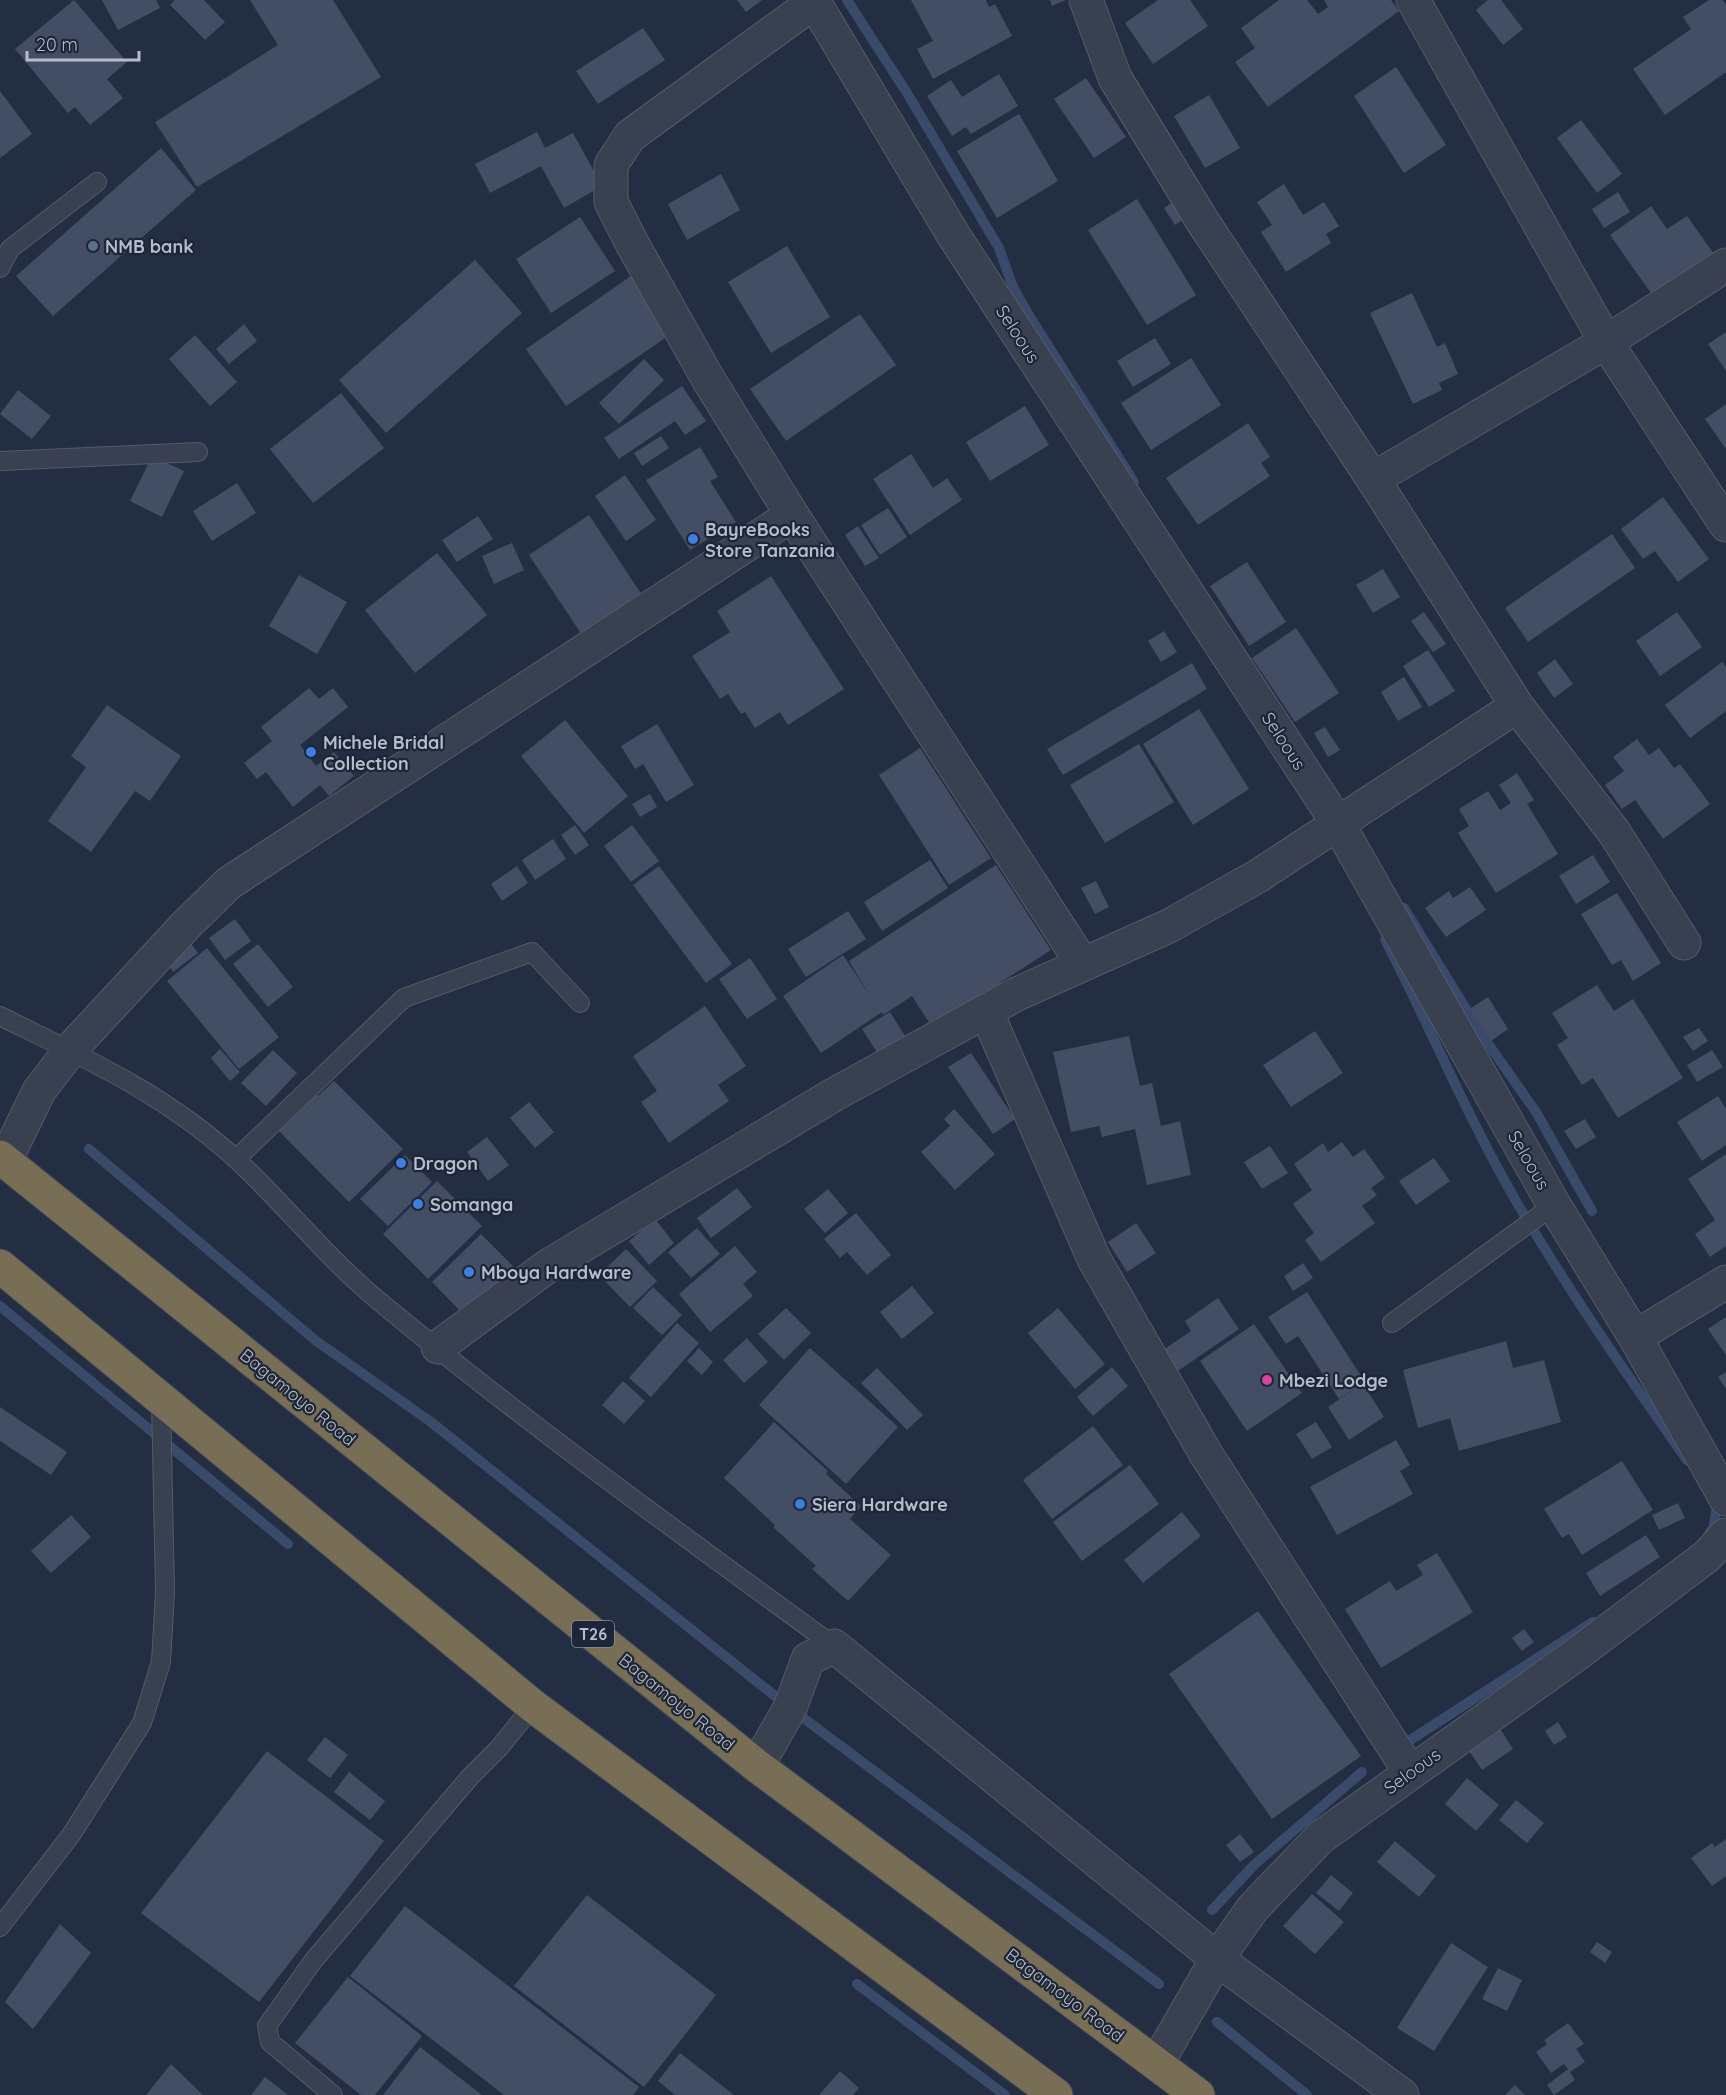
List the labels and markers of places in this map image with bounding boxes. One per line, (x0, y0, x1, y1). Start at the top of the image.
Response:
place label: NMB bank (105, 235, 193, 258)
marker: NMB bank (86, 239, 100, 253)
place label: BayreBooks Store Tanzania (705, 518, 835, 562)
marker: BayreBooks Store Tanzania (686, 532, 700, 546)
place label: Michele Bridal Collection (323, 731, 444, 775)
marker: Michele Bridal Collection (304, 745, 318, 759)
place label: Dragon (413, 1152, 478, 1175)
marker: Dragon (394, 1156, 408, 1170)
place label: Somanga (430, 1193, 513, 1216)
marker: Somanga (411, 1197, 425, 1211)
place label: Mboya Hardware (481, 1261, 631, 1284)
marker: Mboya Hardware (462, 1265, 476, 1279)
place label: Mbezi Lodge (1279, 1369, 1388, 1392)
marker: Mbezi Lodge (1260, 1373, 1274, 1387)
place label: Siera Hardware (812, 1493, 948, 1516)
marker: Siera Hardware (793, 1497, 807, 1511)

